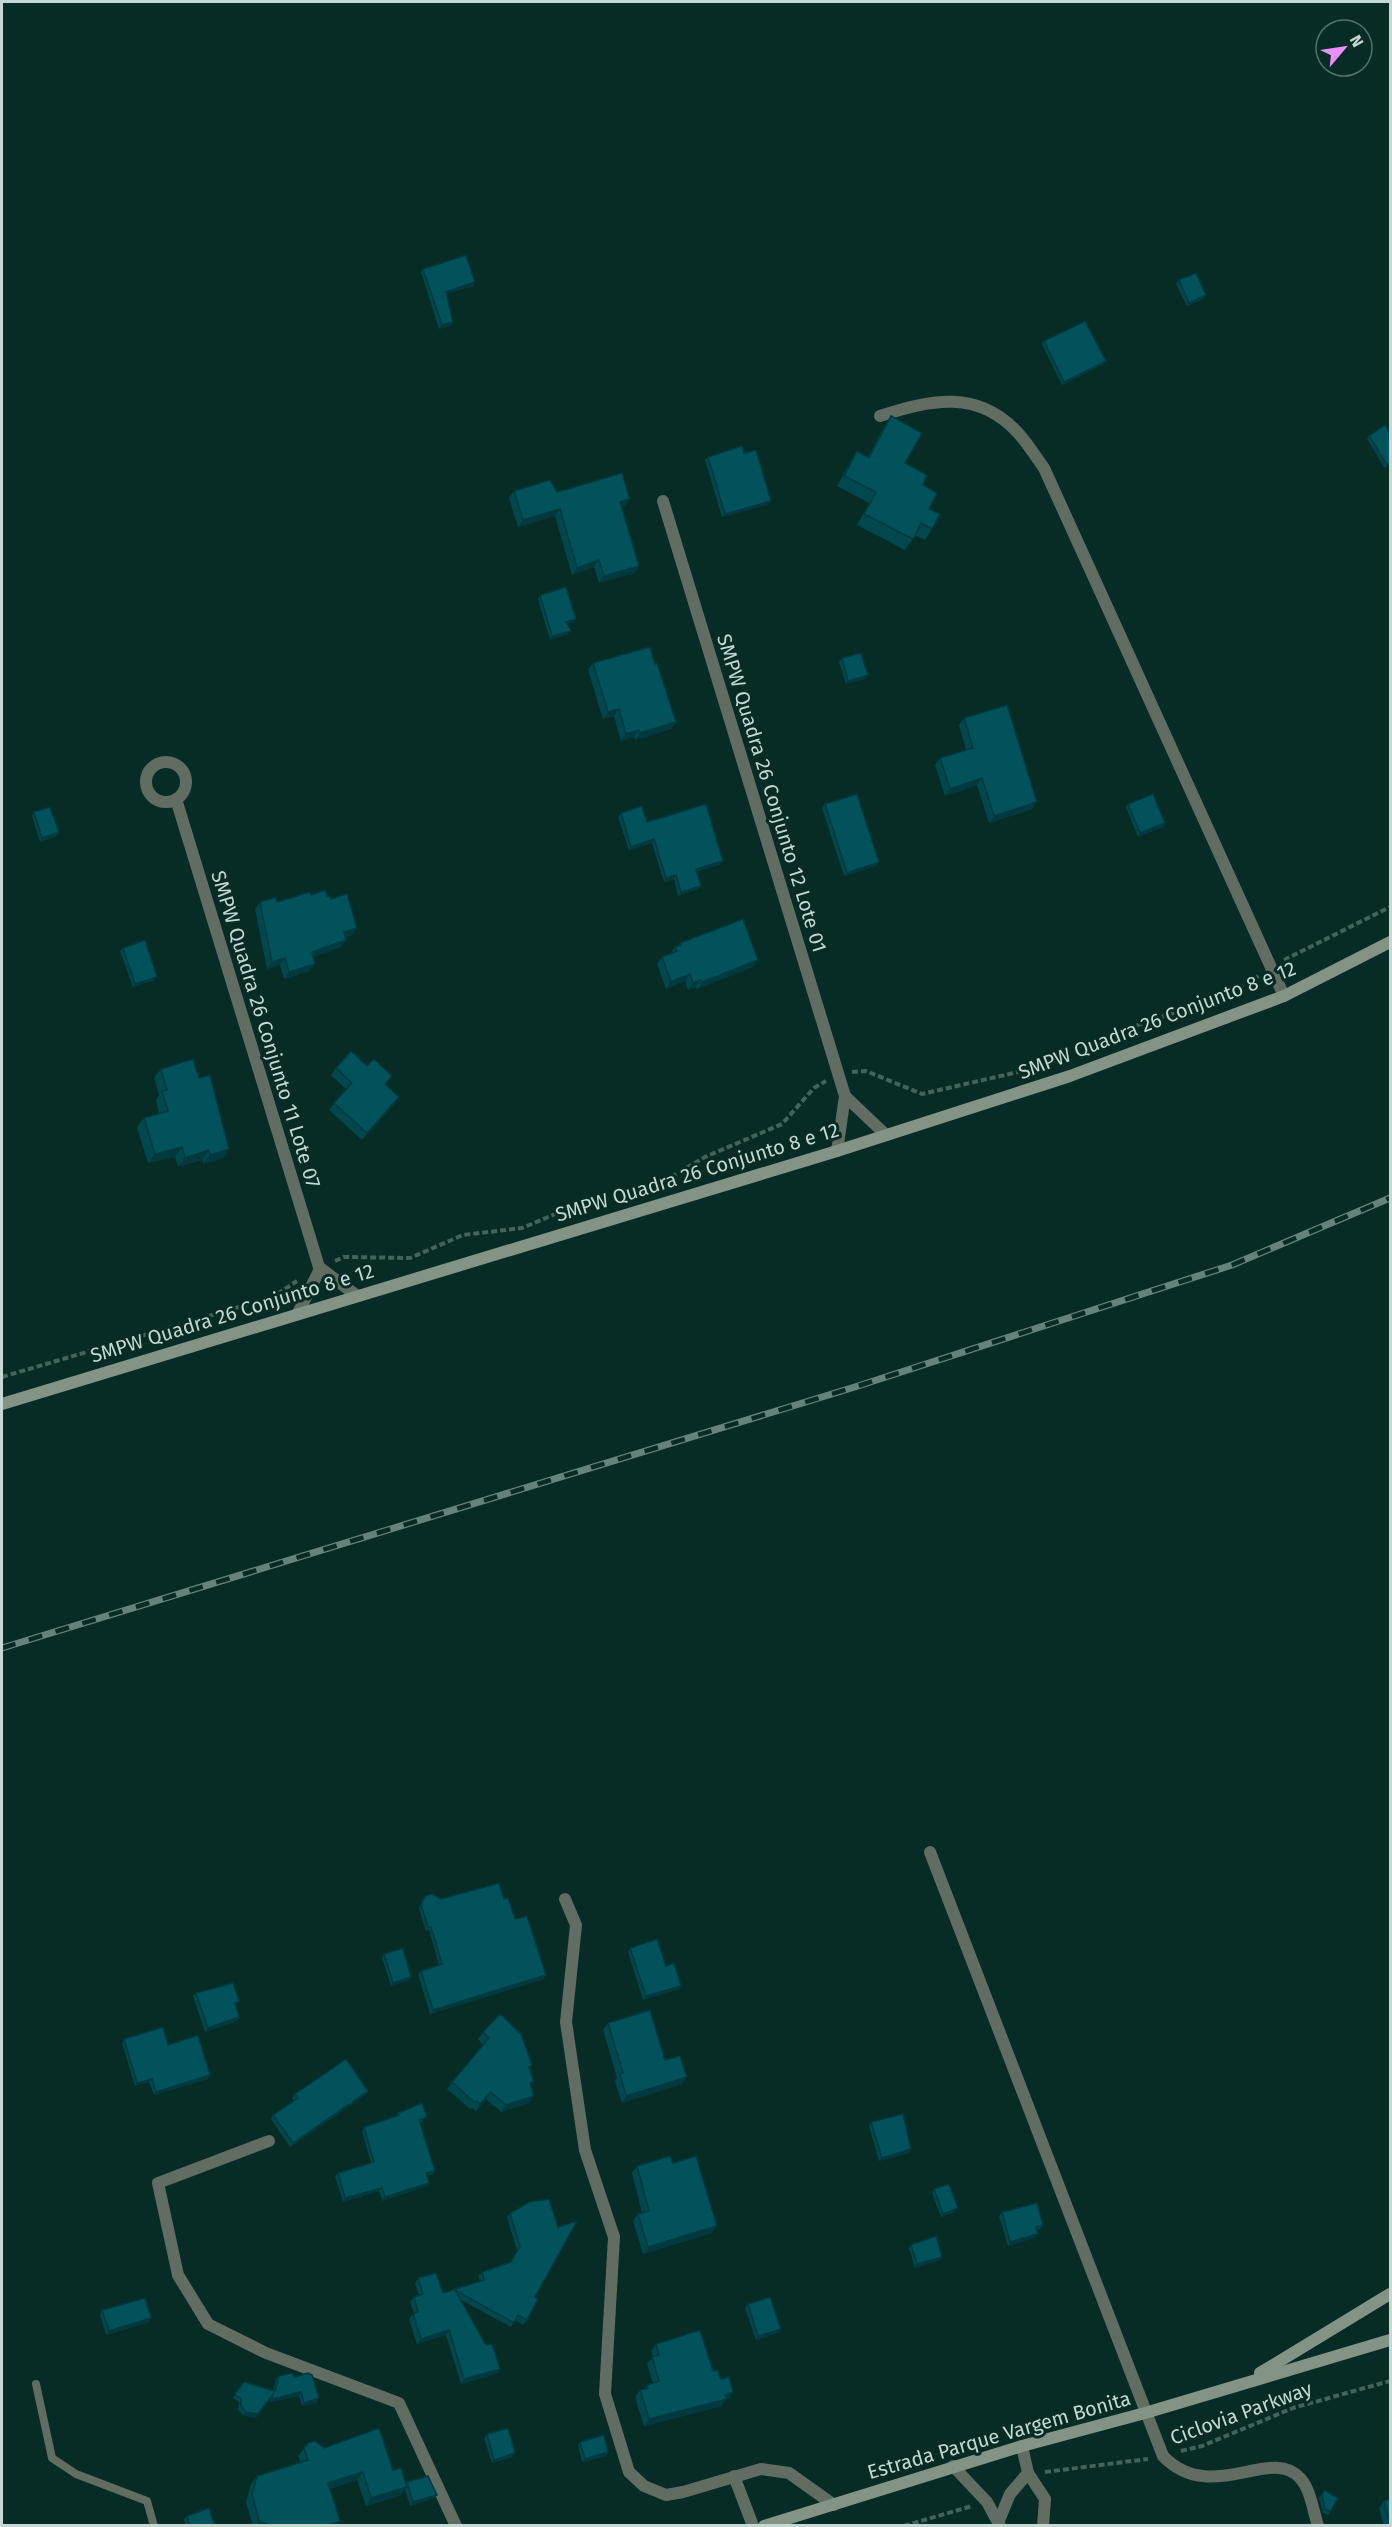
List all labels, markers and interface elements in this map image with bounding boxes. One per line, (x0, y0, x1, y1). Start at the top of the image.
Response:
north arrow (1314, 18, 1374, 78)
text: N (1346, 32, 1368, 50)
street label: SMPW Quadra 26 Conjunto 12 Lote 01 (712, 631, 832, 955)
street label: SMPW Quadra 26 Conjunto 11 Lote 07 (206, 868, 326, 1190)
street label: SMPW Quadra 26 Conjunto 8 e 12 (1015, 956, 1299, 1084)
street label: SMPW Quadra 26 Conjunto 8 e 12 (552, 1117, 842, 1227)
street label: SMPW Quadra 26 Conjunto 8 e 12 (87, 1258, 377, 1368)
street label: Ciclovia Parkway (1167, 2376, 1315, 2450)
street label: Estrada Parque Vargem Bonita (865, 2386, 1133, 2484)

